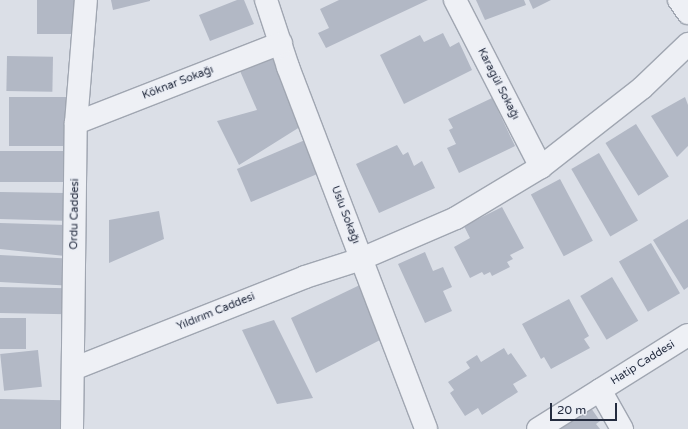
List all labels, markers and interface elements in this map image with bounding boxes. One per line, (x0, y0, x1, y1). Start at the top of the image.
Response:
street label: Karagül Sokağı (474, 46, 522, 122)
street label: Köknar Sokağı (141, 63, 215, 103)
street label: Ordu Caddesi (68, 178, 82, 250)
street label: Uslu Sokağı (328, 184, 362, 246)
street label: Yıldırım Caddesi (175, 290, 257, 334)
street label: Hatip Caddesi (609, 338, 677, 388)
scale bar (552, 395, 619, 421)
text: 20 m (557, 403, 586, 417)

